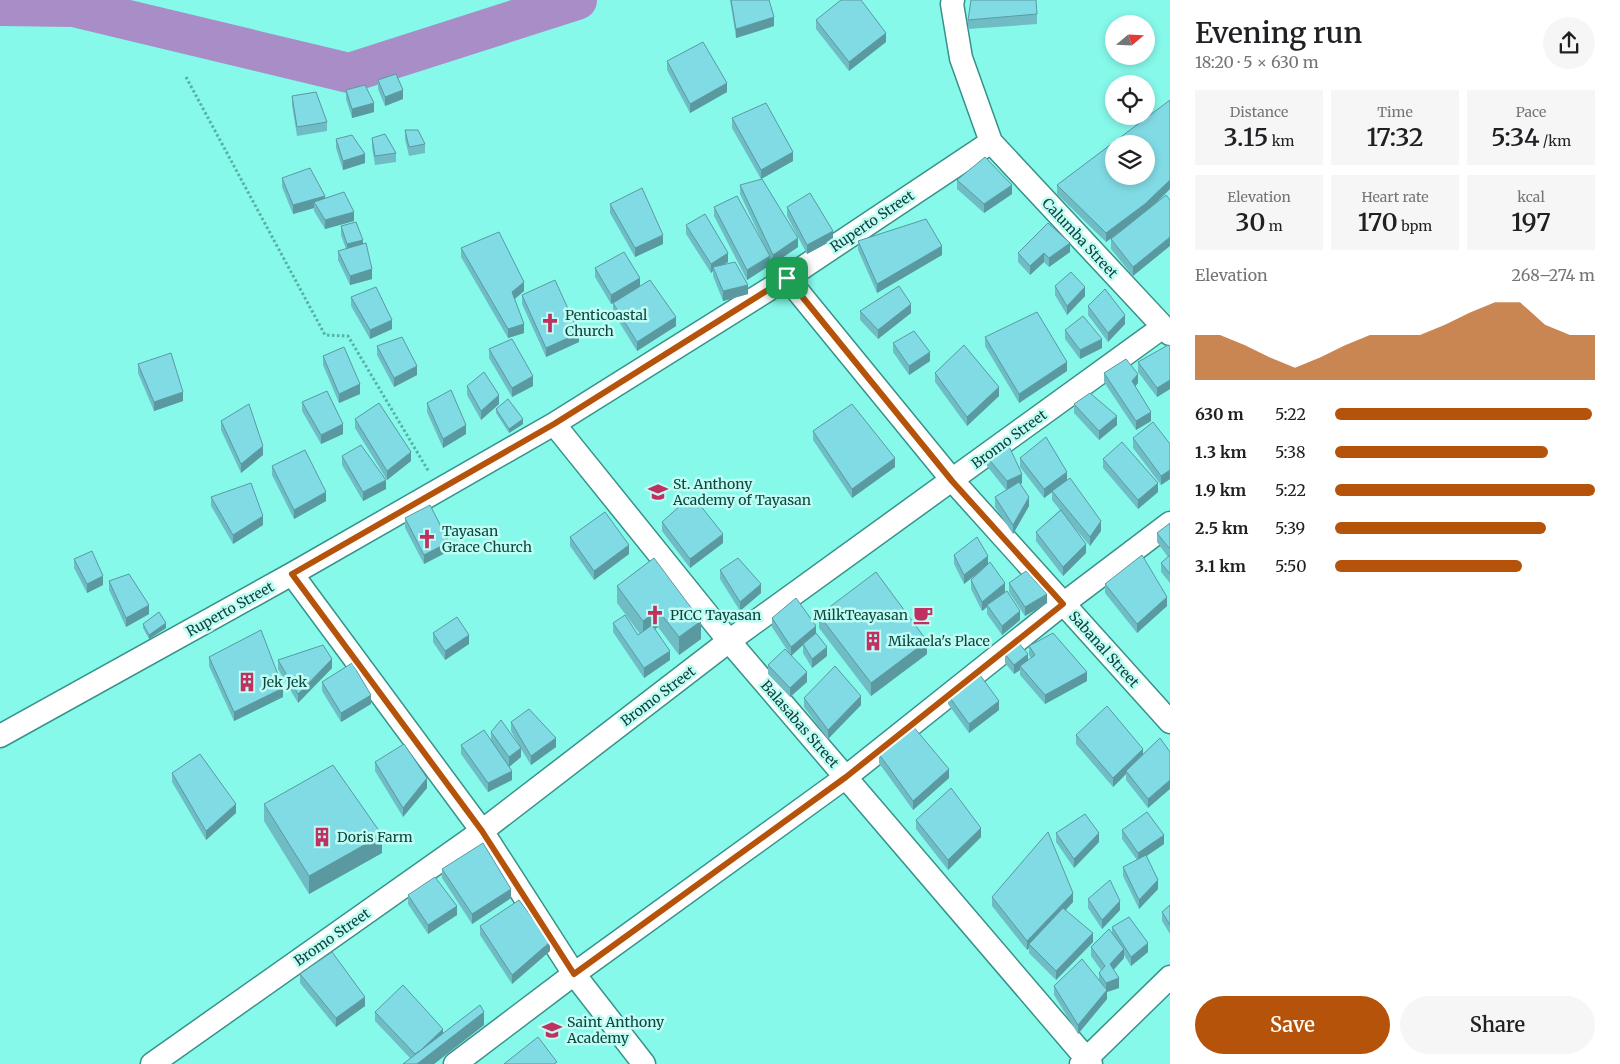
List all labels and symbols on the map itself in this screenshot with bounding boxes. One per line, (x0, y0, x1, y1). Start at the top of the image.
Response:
north arrow (1105, 15, 1155, 65)
street label: Ruperto Street (827, 186, 918, 256)
street label: Calumba Street (1038, 194, 1122, 282)
pin (766, 257, 808, 299)
place label: Penticoastal Church (565, 306, 648, 340)
church icon: Penticoastal Church (539, 312, 561, 334)
street label: Bromo Street (968, 405, 1051, 472)
place label: St. Anthony Academy of Tayasan (672, 475, 811, 509)
school or university icon: St. Anthony Academy of Tayasan (647, 481, 669, 503)
place label: Tayasan Grace Church (442, 522, 532, 556)
church icon: Tayasan Grace Church (416, 528, 438, 550)
street label: Ruperto Street (183, 577, 277, 641)
church icon: PICC Tayasan (644, 604, 666, 626)
cafe icon: MilkTeayasan (912, 604, 934, 626)
place label: PICC Tayasan (670, 606, 761, 624)
place label: MilkTeayasan (813, 606, 908, 624)
street label: Sabanal Street (1065, 607, 1143, 691)
building icon: Mikaela's Place (862, 630, 884, 652)
place label: Mikaela's Place (888, 632, 990, 650)
street label: Bromo Street (617, 662, 699, 730)
building icon: Jek Jek (236, 671, 258, 693)
place label: Jek Jek (261, 673, 307, 691)
street label: Balasabas Street (757, 677, 843, 772)
building icon: Doris Farm (311, 826, 333, 848)
place label: Doris Farm (337, 828, 413, 846)
street label: Bromo Street (290, 904, 374, 970)
place label: Saint Anthony Academy (566, 1013, 665, 1047)
school or university icon: Saint Anthony Academy (541, 1019, 563, 1041)

